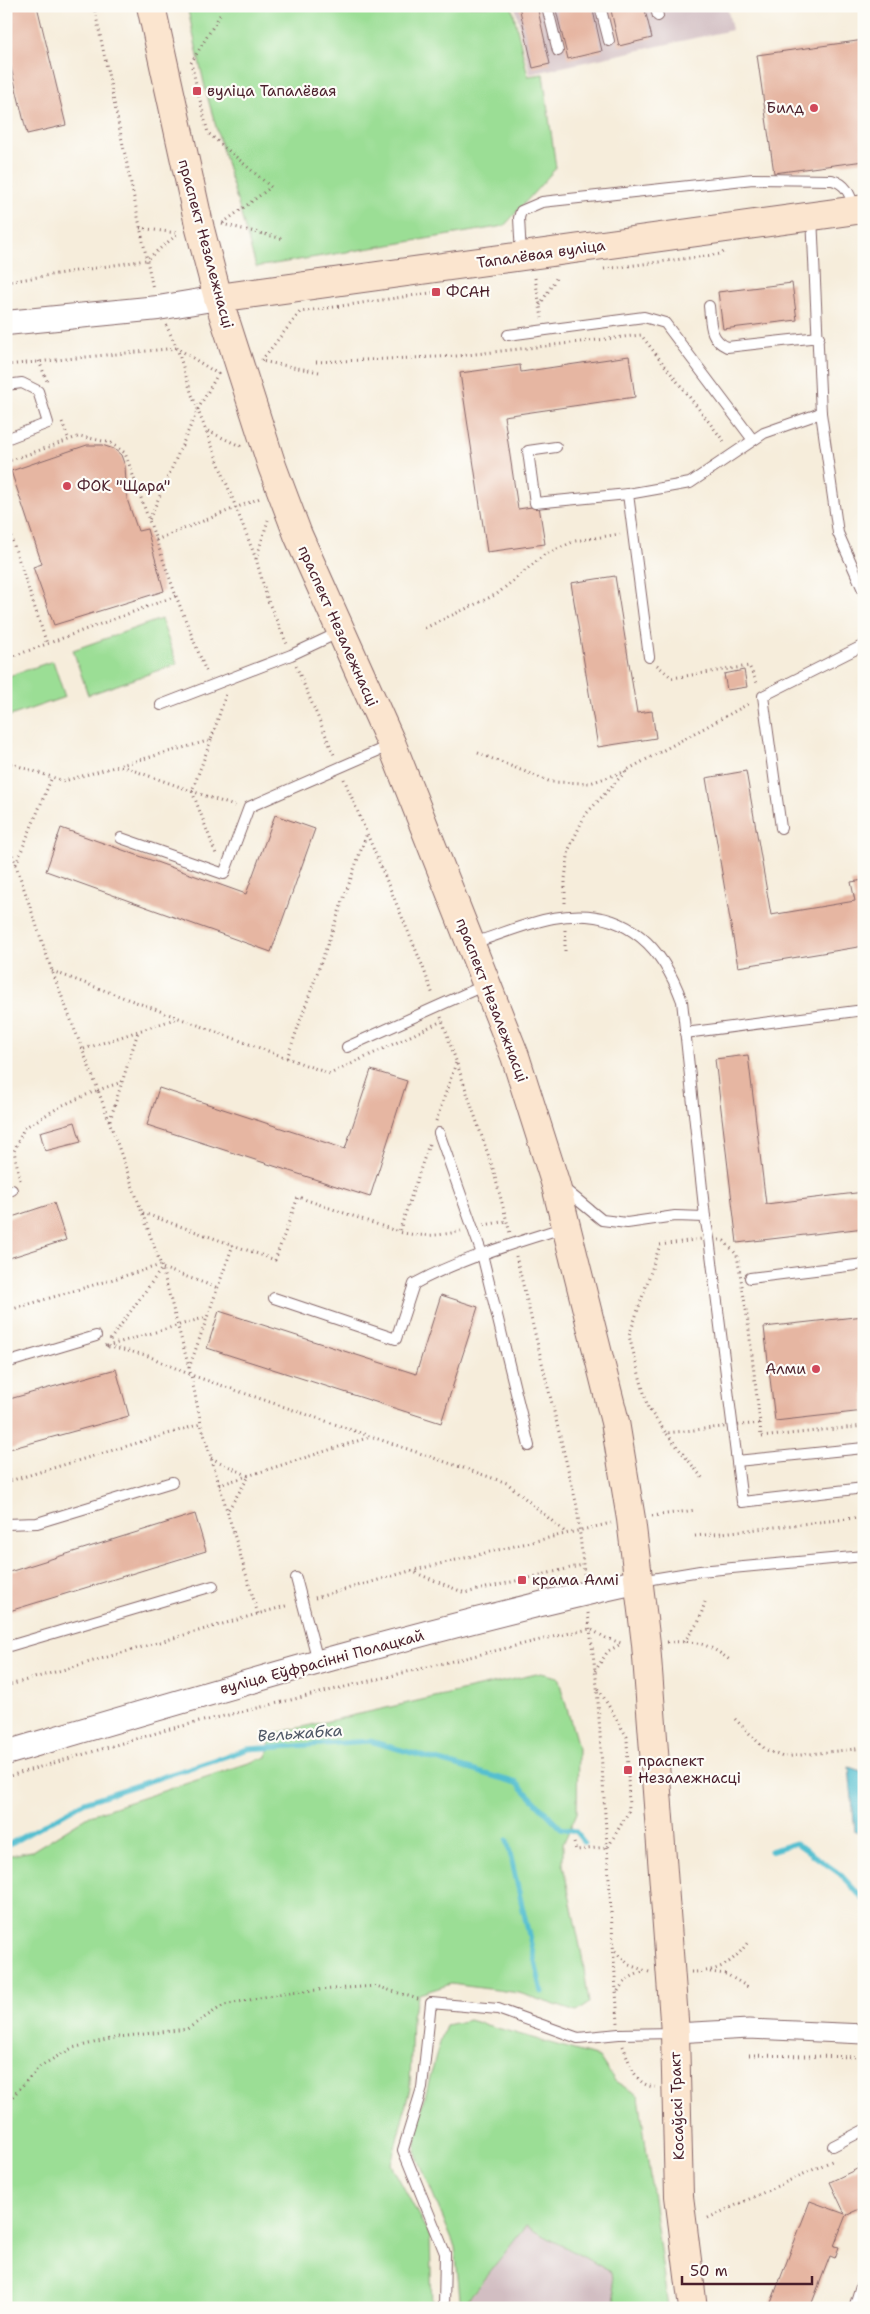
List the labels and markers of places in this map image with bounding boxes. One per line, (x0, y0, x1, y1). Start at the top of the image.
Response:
place label: вуліца Тапалёвая (207, 81, 337, 101)
marker: вуліца Тапалёвая (191, 85, 203, 97)
place label: Билд (766, 98, 804, 118)
marker: Билд (808, 102, 820, 114)
place label: ФСАН (446, 282, 490, 302)
marker: ФСАН (430, 286, 442, 298)
place label: ФОК "Щара" (77, 476, 170, 496)
marker: ФОК "Щара" (61, 480, 73, 492)
place label: Алми (765, 1359, 806, 1379)
marker: Алми (810, 1363, 822, 1375)
place label: крама Алмі (532, 1570, 619, 1590)
marker: крама Алмі (516, 1574, 528, 1586)
place label: праспект Незалежнасці (638, 1751, 741, 1788)
marker: праспект Незалежнасці (622, 1764, 634, 1776)

